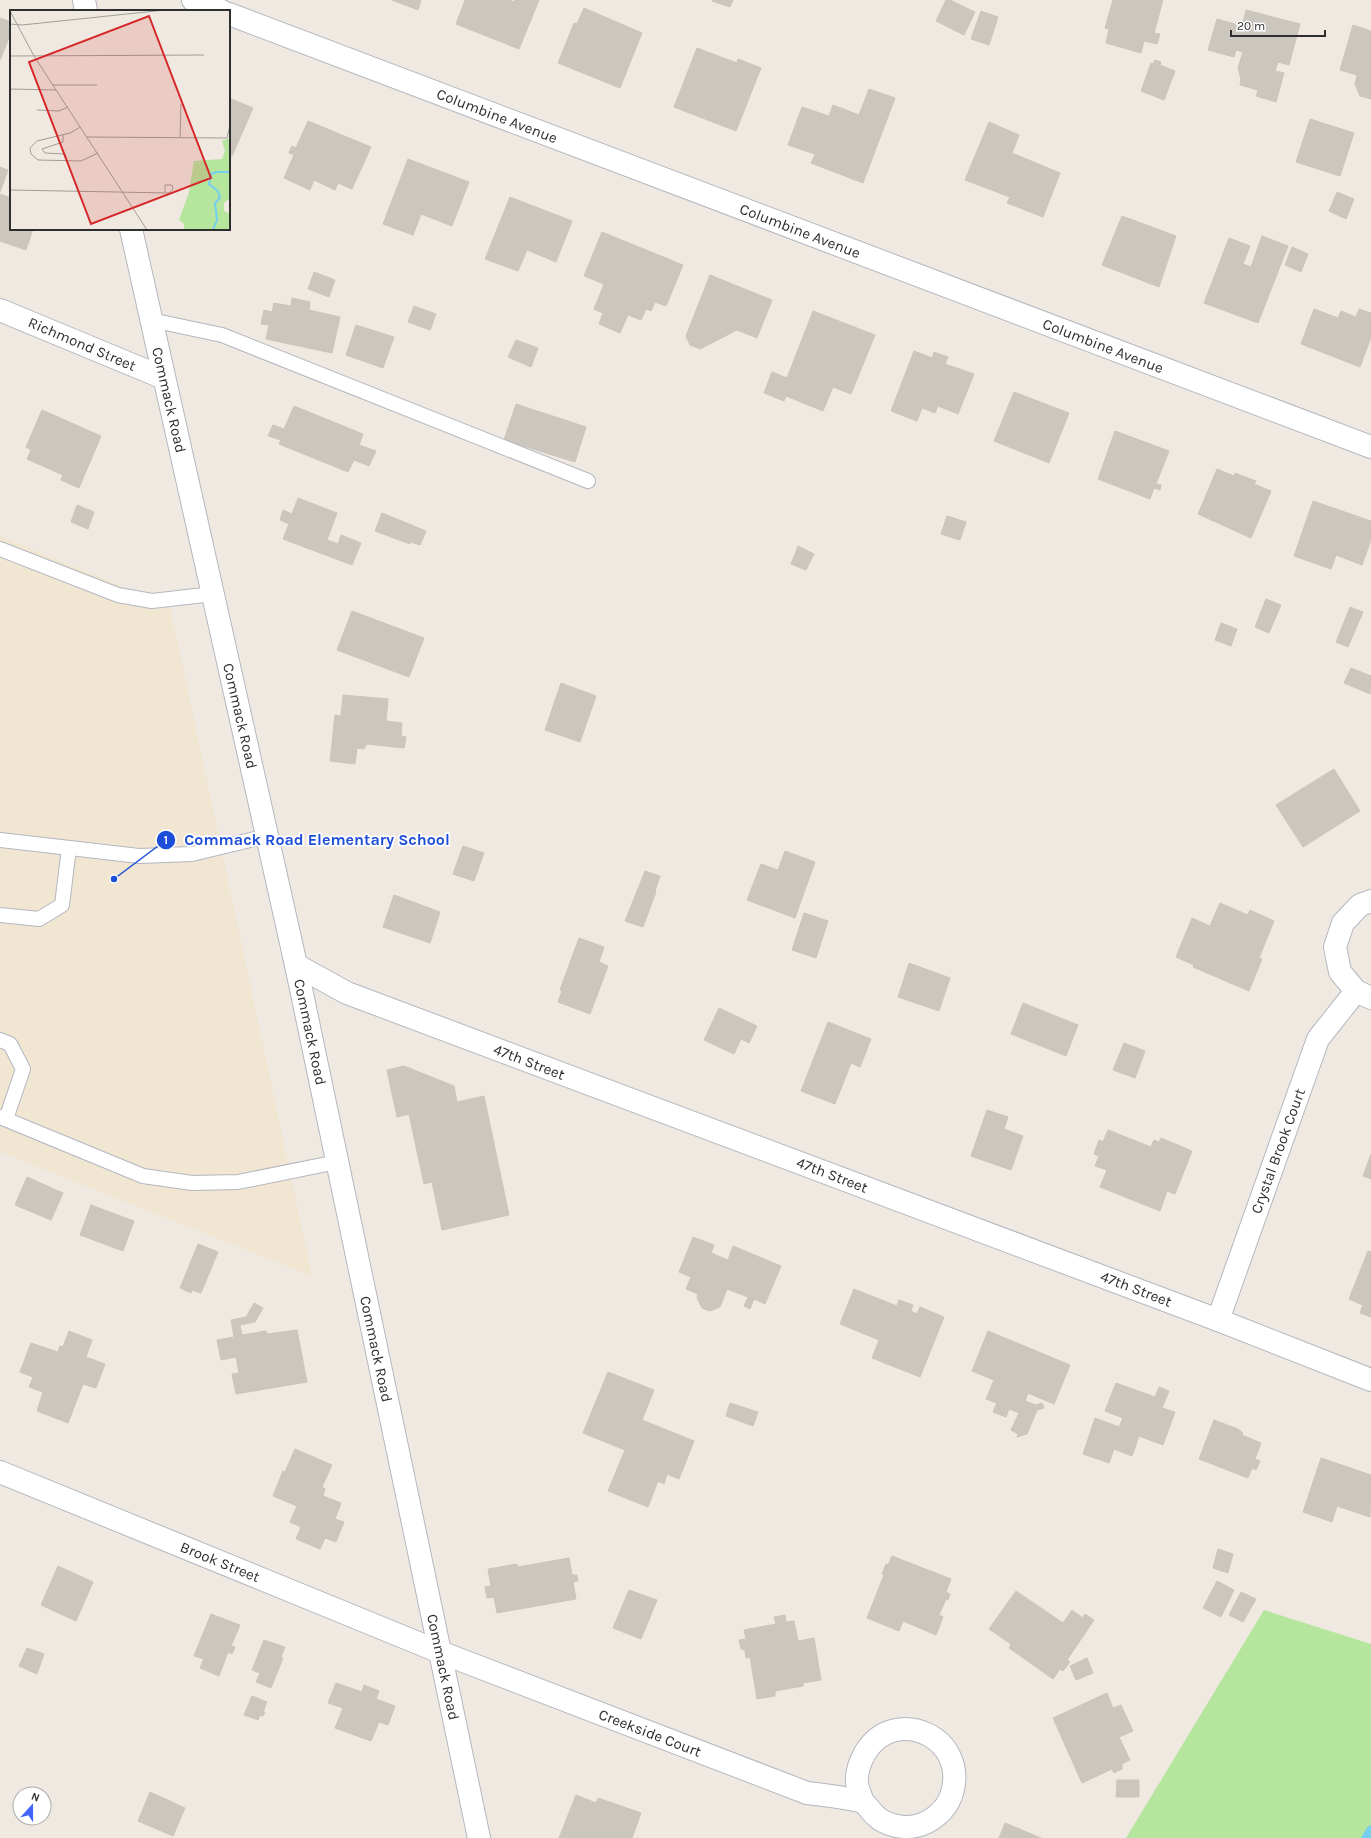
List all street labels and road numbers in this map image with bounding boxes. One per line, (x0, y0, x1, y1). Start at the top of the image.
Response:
street label: Columbine Avenue (434, 85, 560, 147)
street label: Columbine Avenue (737, 200, 863, 262)
street label: Richmond Street (25, 313, 139, 375)
street label: Columbine Avenue (1040, 315, 1166, 377)
street label: Commack Road (148, 345, 190, 455)
street label: Commack Road (219, 661, 261, 771)
street label: Commack Road (290, 977, 330, 1087)
street label: 47th Street (491, 1040, 567, 1084)
street label: Crystal Brook Court (1247, 1086, 1309, 1216)
street label: 47th Street (794, 1153, 870, 1197)
street label: 47th Street (1098, 1267, 1174, 1311)
street label: Commack Road (356, 1294, 396, 1404)
street label: Brook Street (178, 1538, 263, 1586)
street label: Commack Road (423, 1612, 463, 1722)
street label: Creekside Court (596, 1705, 704, 1761)

